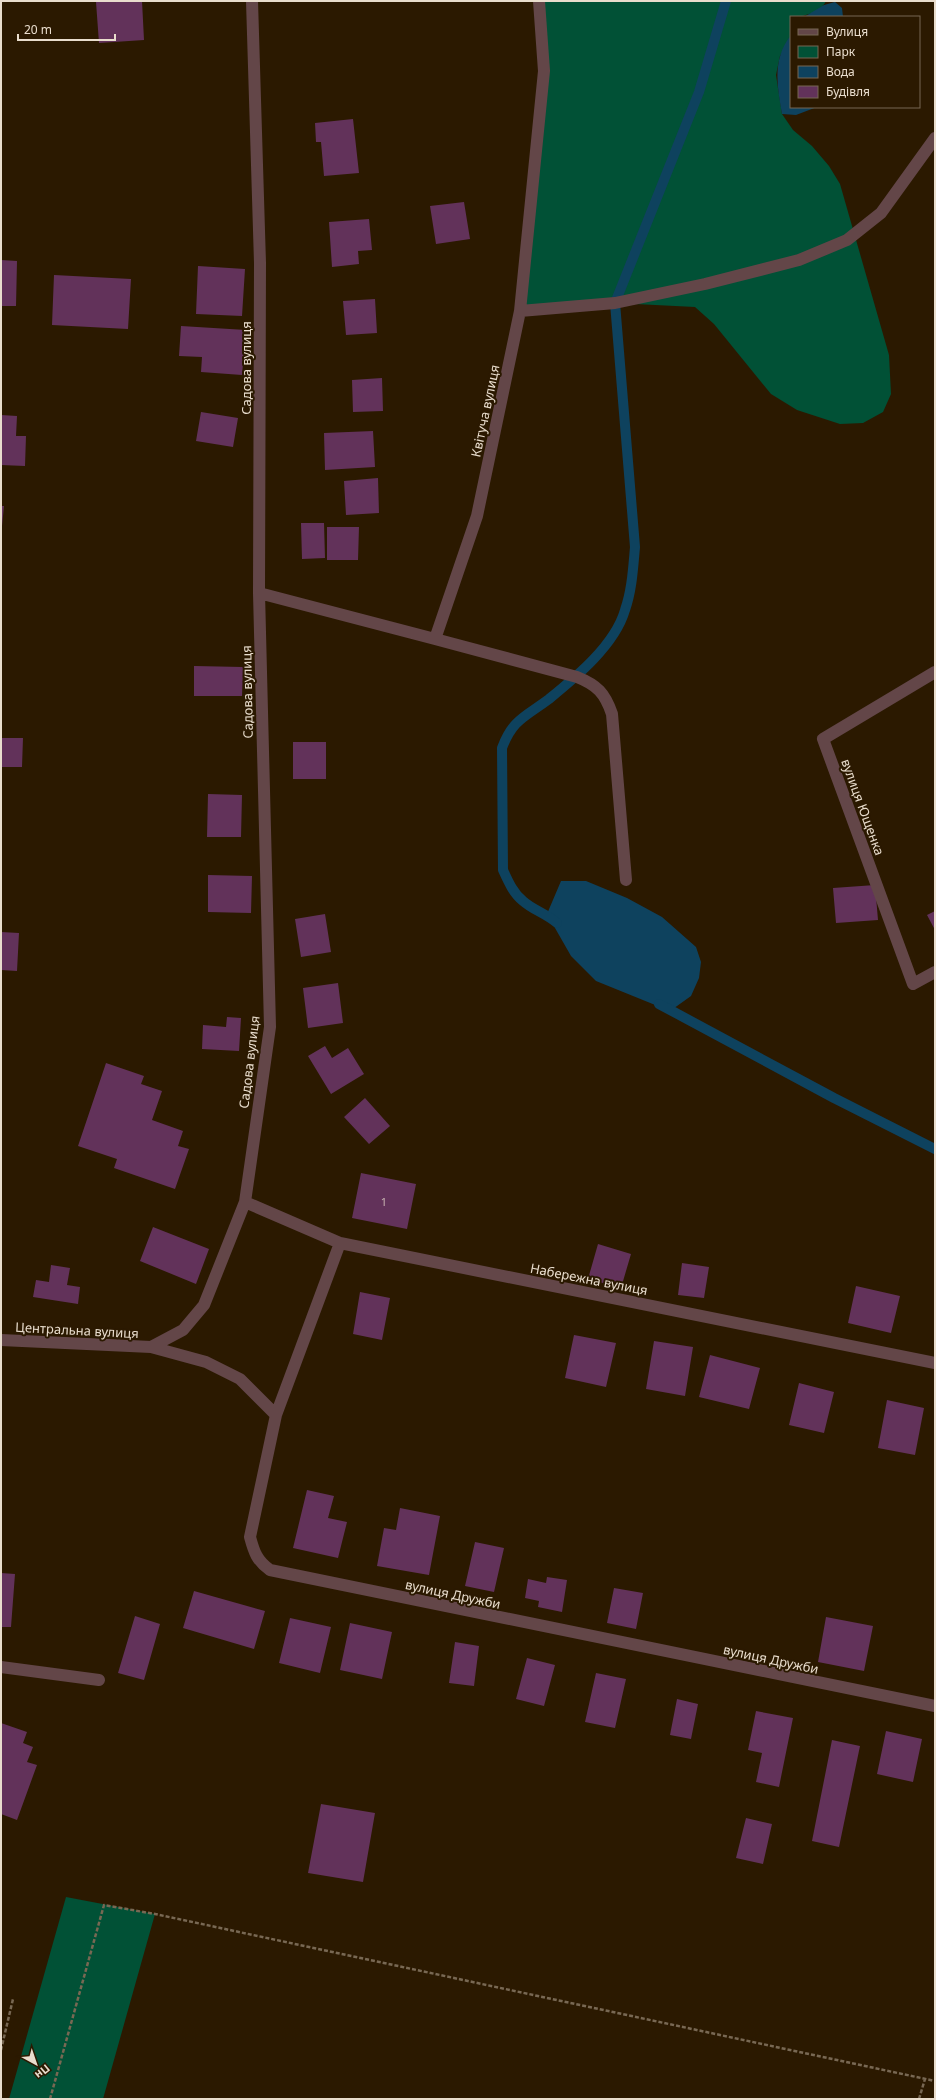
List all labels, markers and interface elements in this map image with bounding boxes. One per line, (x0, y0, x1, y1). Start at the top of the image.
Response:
scale bar (18, 16, 115, 42)
legend (790, 16, 920, 108)
text: 20 m (24, 21, 52, 38)
text: Вулиця (826, 23, 868, 40)
text: Парк (826, 43, 856, 60)
text: Вода (826, 63, 855, 80)
text: Будівля (826, 83, 870, 100)
street label: Садова вулиця (237, 321, 255, 415)
street label: Квітуча вулиця (466, 363, 504, 459)
street label: Садова вулиця (237, 645, 257, 739)
street label: вулиця Ющенка (837, 756, 889, 858)
street label: Садова вулиця (234, 1015, 264, 1109)
house number: 1 (381, 1194, 387, 1209)
street label: Набережна вулиця (529, 1259, 649, 1299)
street label: Центральна вулиця (15, 1318, 139, 1342)
street label: вулиця Дружби (404, 1575, 502, 1613)
street label: вулиця Дружби (722, 1640, 820, 1678)
north arrow (16, 2044, 56, 2084)
text: Пн (32, 2061, 54, 2083)

